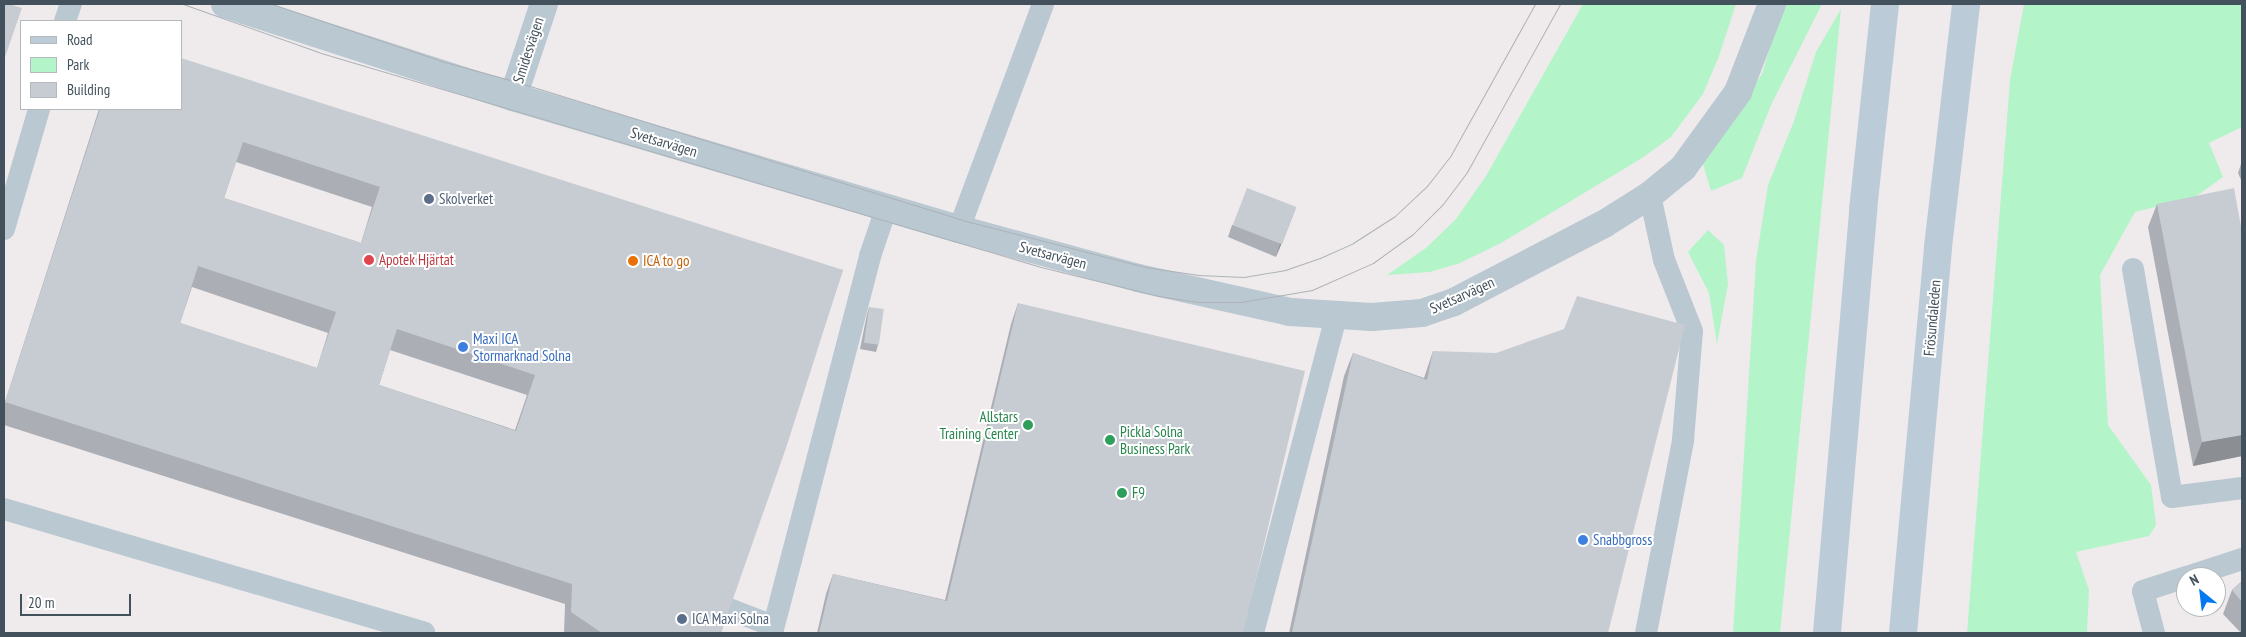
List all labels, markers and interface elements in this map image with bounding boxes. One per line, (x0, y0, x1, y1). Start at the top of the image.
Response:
street label: Smidesvägen (509, 15, 547, 85)
legend (20, 20, 182, 110)
text: Road (67, 30, 93, 49)
text: Park (67, 55, 89, 74)
text: Building (67, 80, 110, 99)
street label: Svetsarvägen (628, 123, 700, 161)
place label: Skolverket (439, 190, 493, 208)
marker: Skolverket (423, 193, 435, 205)
street label: Svetsarvägen (1017, 237, 1089, 273)
place label: Apotek Hjärtat (379, 251, 454, 269)
place label: ICA to go (643, 252, 690, 270)
marker: Apotek Hjärtat (363, 254, 375, 266)
marker: ICA to go (627, 255, 639, 267)
street label: Svetsarvägen (1427, 273, 1497, 317)
street label: Frösundaleden (1920, 279, 1944, 357)
place label: Maxi ICA Stormarknad Solna (473, 329, 571, 364)
marker: Maxi ICA Stormarknad Solna (457, 341, 469, 353)
place label: Allstars Training Center (940, 407, 1018, 442)
marker: Allstars Training Center (1022, 419, 1034, 431)
place label: Pickla Solna Business Park (1120, 422, 1190, 457)
marker: Pickla Solna Business Park (1104, 434, 1116, 446)
place label: F9 (1132, 484, 1145, 502)
marker: F9 (1116, 487, 1128, 499)
place label: Snabbgross (1593, 531, 1652, 549)
marker: Snabbgross (1577, 534, 1589, 546)
north arrow (2176, 567, 2226, 617)
text: N (2187, 570, 2202, 589)
scale bar (22, 584, 134, 616)
text: 20 m (28, 593, 54, 612)
place label: ICA Maxi Solna (692, 610, 769, 628)
marker: ICA Maxi Solna (676, 613, 688, 625)

